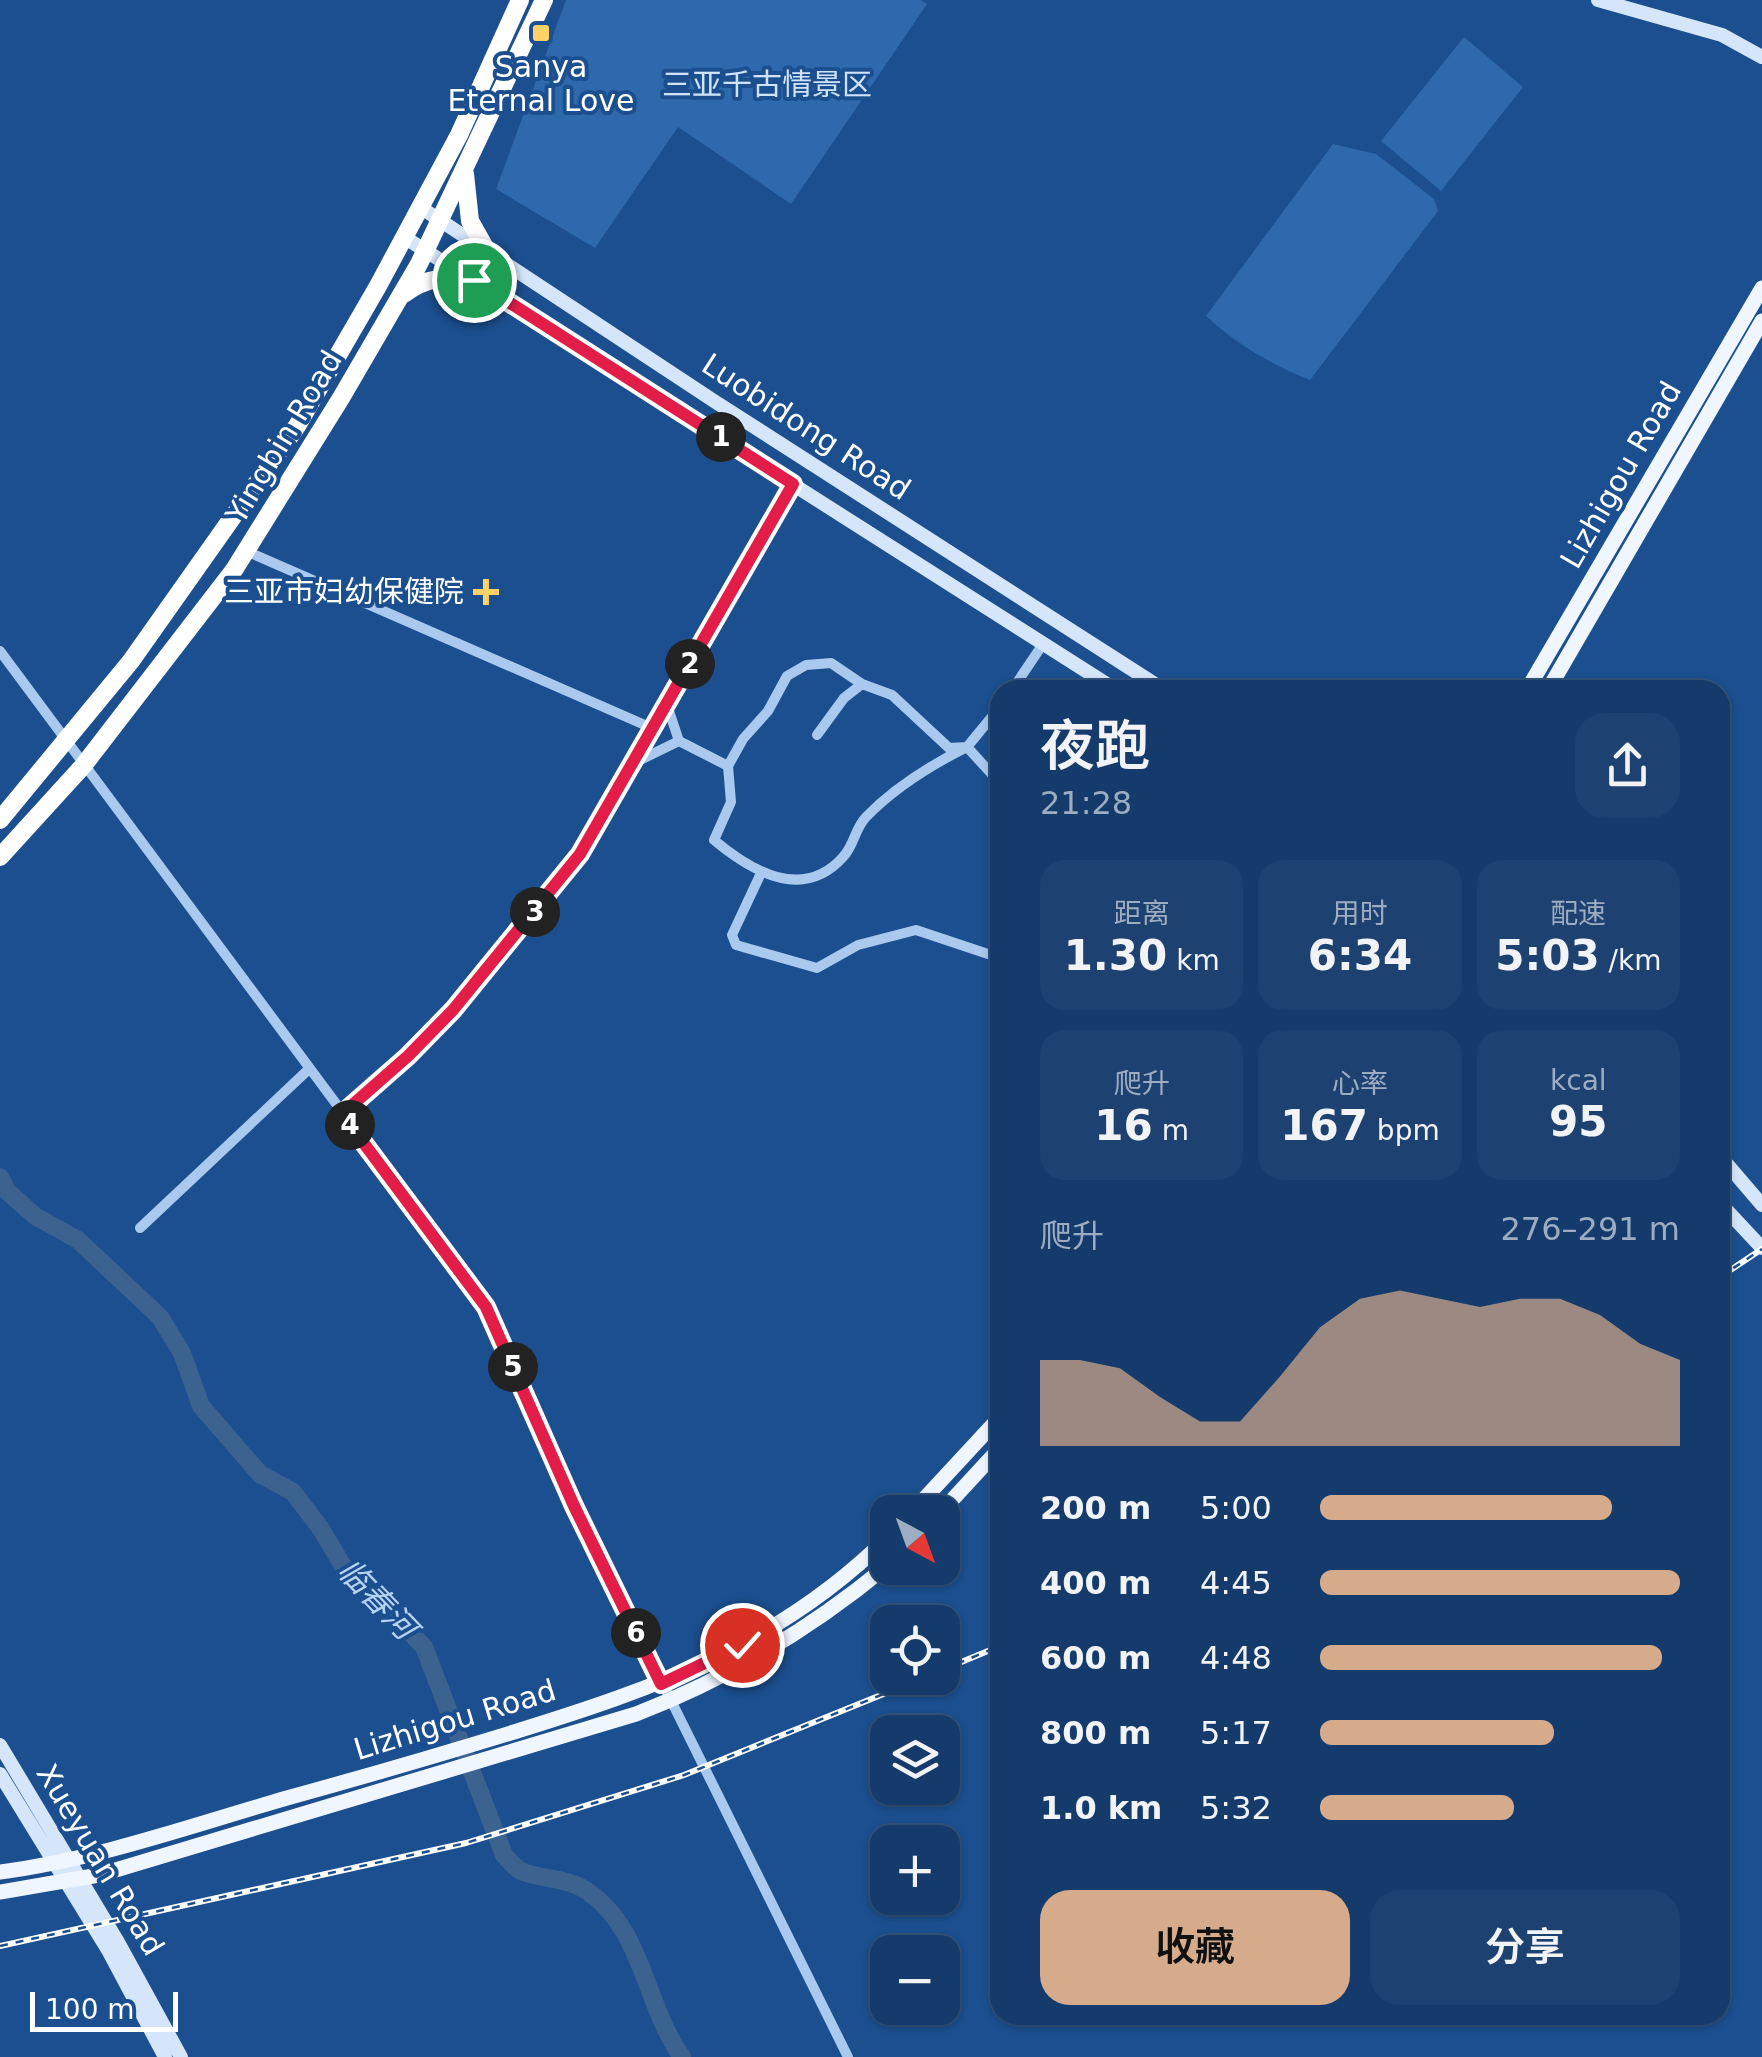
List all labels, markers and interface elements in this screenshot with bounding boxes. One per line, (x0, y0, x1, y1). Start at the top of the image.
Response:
marker: Sanya Eternal Love (530, 22, 552, 44)
place label: Sanya Eternal Love (447, 49, 635, 118)
park label: 三亚千古情景区 (662, 67, 872, 102)
pin (432, 238, 517, 323)
icon: arrive (447, 253, 502, 308)
street label: Yingbin Road (218, 344, 349, 530)
street label: Luobidong Road (696, 346, 917, 507)
street label: Lizhigou Road (1553, 375, 1688, 574)
pin: 1 (696, 412, 746, 462)
text: 1 (711, 420, 731, 453)
place label: 三亚市妇幼保健院 (224, 574, 464, 609)
marker: 三亚市妇幼保健院 (473, 579, 499, 605)
pin: 2 (665, 639, 715, 689)
text: 2 (680, 647, 700, 680)
button: share (1575, 713, 1680, 818)
text: 夜跑 (1040, 714, 1150, 778)
text: 21:28 (1040, 784, 1132, 822)
pin: 3 (510, 887, 560, 937)
text: 3 (525, 895, 545, 928)
text: 距离 (1114, 897, 1170, 930)
text: 用时 (1332, 897, 1388, 930)
text: 配速 (1550, 897, 1606, 930)
text: 1.30 (1064, 931, 1167, 980)
text: 6:34 (1308, 931, 1412, 980)
text: 5:03 (1495, 931, 1600, 980)
text: km (1167, 944, 1220, 977)
text: /km (1600, 944, 1661, 977)
text: kcal (1550, 1064, 1607, 1097)
text: 爬升 (1114, 1067, 1170, 1100)
text: 心率 (1332, 1067, 1388, 1100)
text: 95 (1549, 1097, 1608, 1146)
pin: 4 (325, 1100, 375, 1150)
text: 16 (1094, 1101, 1153, 1150)
text: 167 (1280, 1101, 1368, 1150)
text: 4 (340, 1108, 360, 1141)
text: m (1153, 1114, 1189, 1147)
text: bpm (1368, 1114, 1440, 1147)
text: 276–291 m (1501, 1210, 1680, 1248)
text: 爬升 (1040, 1217, 1104, 1255)
pin: 5 (488, 1342, 538, 1392)
text: 5 (503, 1350, 523, 1383)
text: 200 m (1040, 1489, 1151, 1527)
text: 5:00 (1200, 1489, 1272, 1527)
north arrow (870, 1495, 960, 1585)
map controls (870, 1495, 960, 2025)
water label: 临春河 (330, 1551, 428, 1651)
text: 400 m (1040, 1564, 1151, 1602)
text: 4:45 (1200, 1564, 1272, 1602)
pin (700, 1603, 785, 1688)
button: locate (870, 1605, 960, 1695)
pin: 6 (611, 1608, 661, 1658)
text: 6 (626, 1616, 646, 1649)
icon: check (715, 1618, 770, 1673)
text: 600 m (1040, 1639, 1151, 1677)
text: 4:48 (1200, 1639, 1272, 1677)
street label: Lizhigou Road (350, 1672, 560, 1767)
text: 800 m (1040, 1714, 1151, 1752)
text: 5:17 (1200, 1714, 1272, 1752)
button: layers (870, 1715, 960, 1805)
street label: Xueyuan Road (30, 1758, 171, 1962)
text: 1.0 km (1040, 1789, 1162, 1827)
text: 5:32 (1200, 1789, 1272, 1827)
button: + (870, 1825, 960, 1915)
button: 收藏 (1040, 1890, 1350, 2005)
button: 分享 (1370, 1890, 1680, 2005)
button: − (870, 1935, 960, 2025)
scale bar (30, 1987, 178, 2032)
text: 100 m (45, 1993, 135, 2026)

